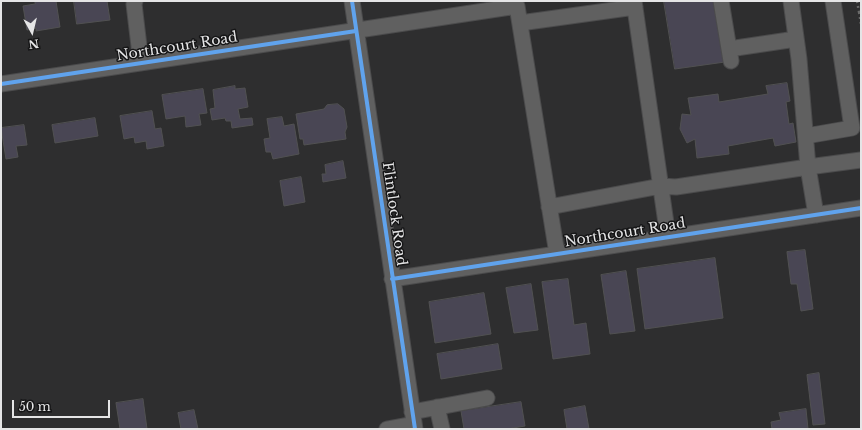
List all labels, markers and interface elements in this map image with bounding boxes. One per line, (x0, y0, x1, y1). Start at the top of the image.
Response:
north arrow (12, 12, 52, 52)
street label: Northcourt Road (115, 29, 239, 65)
text: N (28, 36, 40, 52)
street label: Flintlock Road (378, 161, 410, 267)
street label: Northcourt Road (563, 215, 687, 251)
scale bar (14, 392, 112, 418)
text: 50 m (19, 399, 51, 414)

